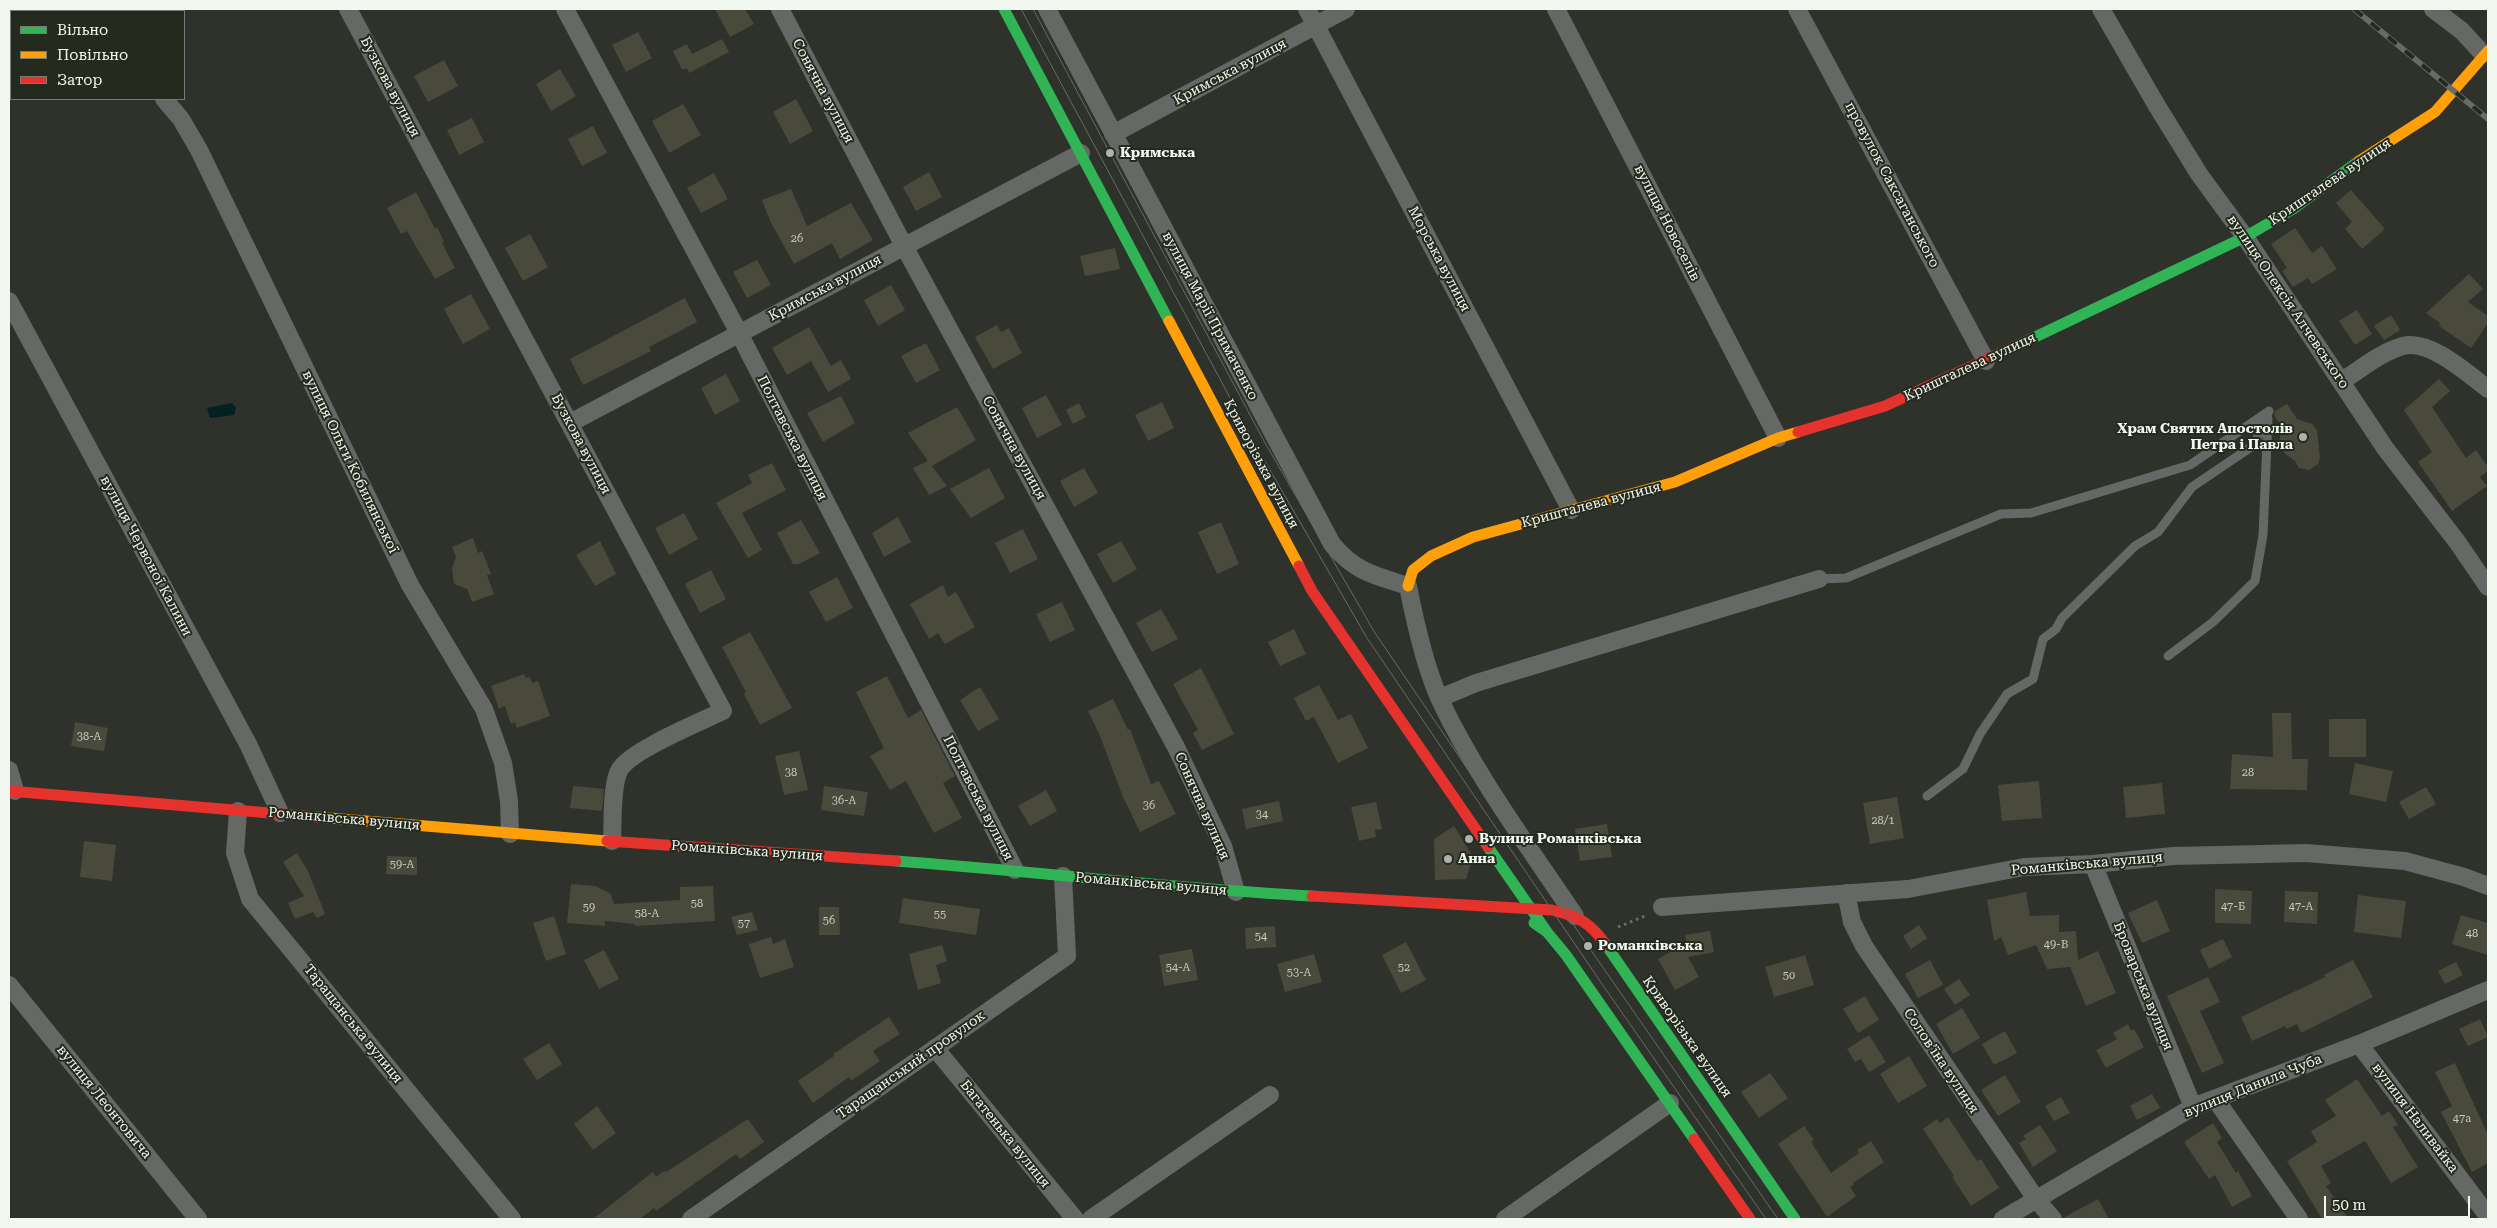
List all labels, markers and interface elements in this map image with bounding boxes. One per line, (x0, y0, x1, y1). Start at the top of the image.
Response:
legend (10, 10, 185, 100)
text: Вільно (57, 21, 108, 39)
street label: Бузкова вулиця (356, 34, 424, 140)
street label: Кримська вулиця (1171, 35, 1289, 109)
street label: Сонячна вулиця (788, 36, 858, 146)
text: Повільно (57, 46, 128, 64)
text: Затор (57, 71, 102, 89)
street label: провулок Саксаганського (1841, 99, 1943, 271)
street label: Кришталева вулиця (2266, 135, 2394, 229)
place label: Кримська (1120, 145, 1195, 161)
marker: Кримська (1104, 147, 1116, 159)
street label: вулиця Новоселів (1630, 162, 1704, 284)
street label: Морська вулиця (1404, 204, 1474, 314)
street label: вулиця Олексія Алчевського (2224, 212, 2352, 392)
street label: вулиця Марії Примаченко (1158, 229, 1262, 403)
house number: 26 (791, 232, 803, 246)
street label: Кримська вулиця (766, 251, 884, 325)
street label: Кришталева вулиця (1901, 329, 2039, 405)
street label: вулиця Ольги Кобилянської (298, 368, 402, 556)
street label: Полтавська вулиця (753, 373, 831, 503)
street label: Бузкова вулиця (547, 391, 615, 497)
street label: Сонячна вулиця (979, 393, 1049, 503)
street label: Криворізька вулиця (1220, 396, 1302, 532)
place label: Храм Святих Апостолів Петра і Павла (2117, 421, 2293, 454)
marker: Храм Святих Апостолів Петра і Павла (2297, 431, 2309, 443)
street label: вулиця Червоної Калини (97, 473, 195, 639)
street label: Кришталева вулиця (1519, 478, 1663, 532)
house number: 38-А (77, 730, 101, 744)
street label: Полтавська вулиця (939, 733, 1017, 863)
street label: Сонячна вулиця (1171, 750, 1233, 862)
house number: 38 (785, 766, 797, 780)
house number: 28 (2242, 766, 2254, 780)
house number: 36-А (832, 794, 856, 808)
house number: 36 (1143, 799, 1155, 813)
street label: Романківська вулиця (267, 804, 421, 834)
house number: 34 (1256, 808, 1268, 822)
house number: 28/1 (1871, 814, 1895, 828)
place label: Вулиця Романківська (1479, 831, 1641, 847)
marker: Вулиця Романківська (1463, 833, 1475, 845)
street label: Романківська вулиця (670, 837, 824, 865)
street label: Романківська вулиця (2010, 849, 2164, 879)
place label: Анна (1458, 851, 1495, 867)
marker: Анна (1442, 853, 1454, 865)
house number: 59-А (390, 858, 414, 872)
street label: Романківська вулиця (1074, 869, 1228, 899)
house number: 58 (691, 897, 703, 911)
house number: 47-Б (2221, 900, 2245, 914)
house number: 47-А (2289, 900, 2313, 914)
house number: 59 (583, 901, 595, 915)
house number: 58-А (635, 907, 659, 921)
house number: 55 (934, 908, 946, 922)
house number: 56 (823, 914, 835, 928)
house number: 57 (738, 917, 750, 931)
street label: Броварська вулиця (2110, 919, 2176, 1053)
house number: 48 (2466, 927, 2478, 941)
house number: 54 (1255, 930, 1267, 944)
place label: Романківська (1598, 938, 1702, 954)
house number: 49-В (2044, 938, 2068, 952)
marker: Романківська (1582, 940, 1594, 952)
street label: Таращанська вулиця (300, 961, 406, 1087)
house number: 54-А (1166, 961, 1190, 975)
house number: 52 (1398, 961, 1410, 975)
house number: 53-А (1287, 966, 1311, 980)
house number: 50 (1783, 969, 1795, 983)
street label: Криворізька вулиця (1639, 973, 1735, 1101)
street label: Соловʼїна вулиця (1900, 1005, 1982, 1117)
street label: Таращанський провулок (834, 1007, 988, 1123)
street label: вулиця Леонтовича (53, 1042, 155, 1162)
street label: вулиця Данила Чуба (2182, 1051, 2324, 1121)
street label: вулиця Наливайка (2368, 1060, 2462, 1176)
street label: Багатенька вулиця (956, 1077, 1054, 1191)
house number: 47а (2453, 1112, 2471, 1126)
scale bar (2327, 1186, 2473, 1218)
text: 50 m (2332, 1196, 2366, 1214)

